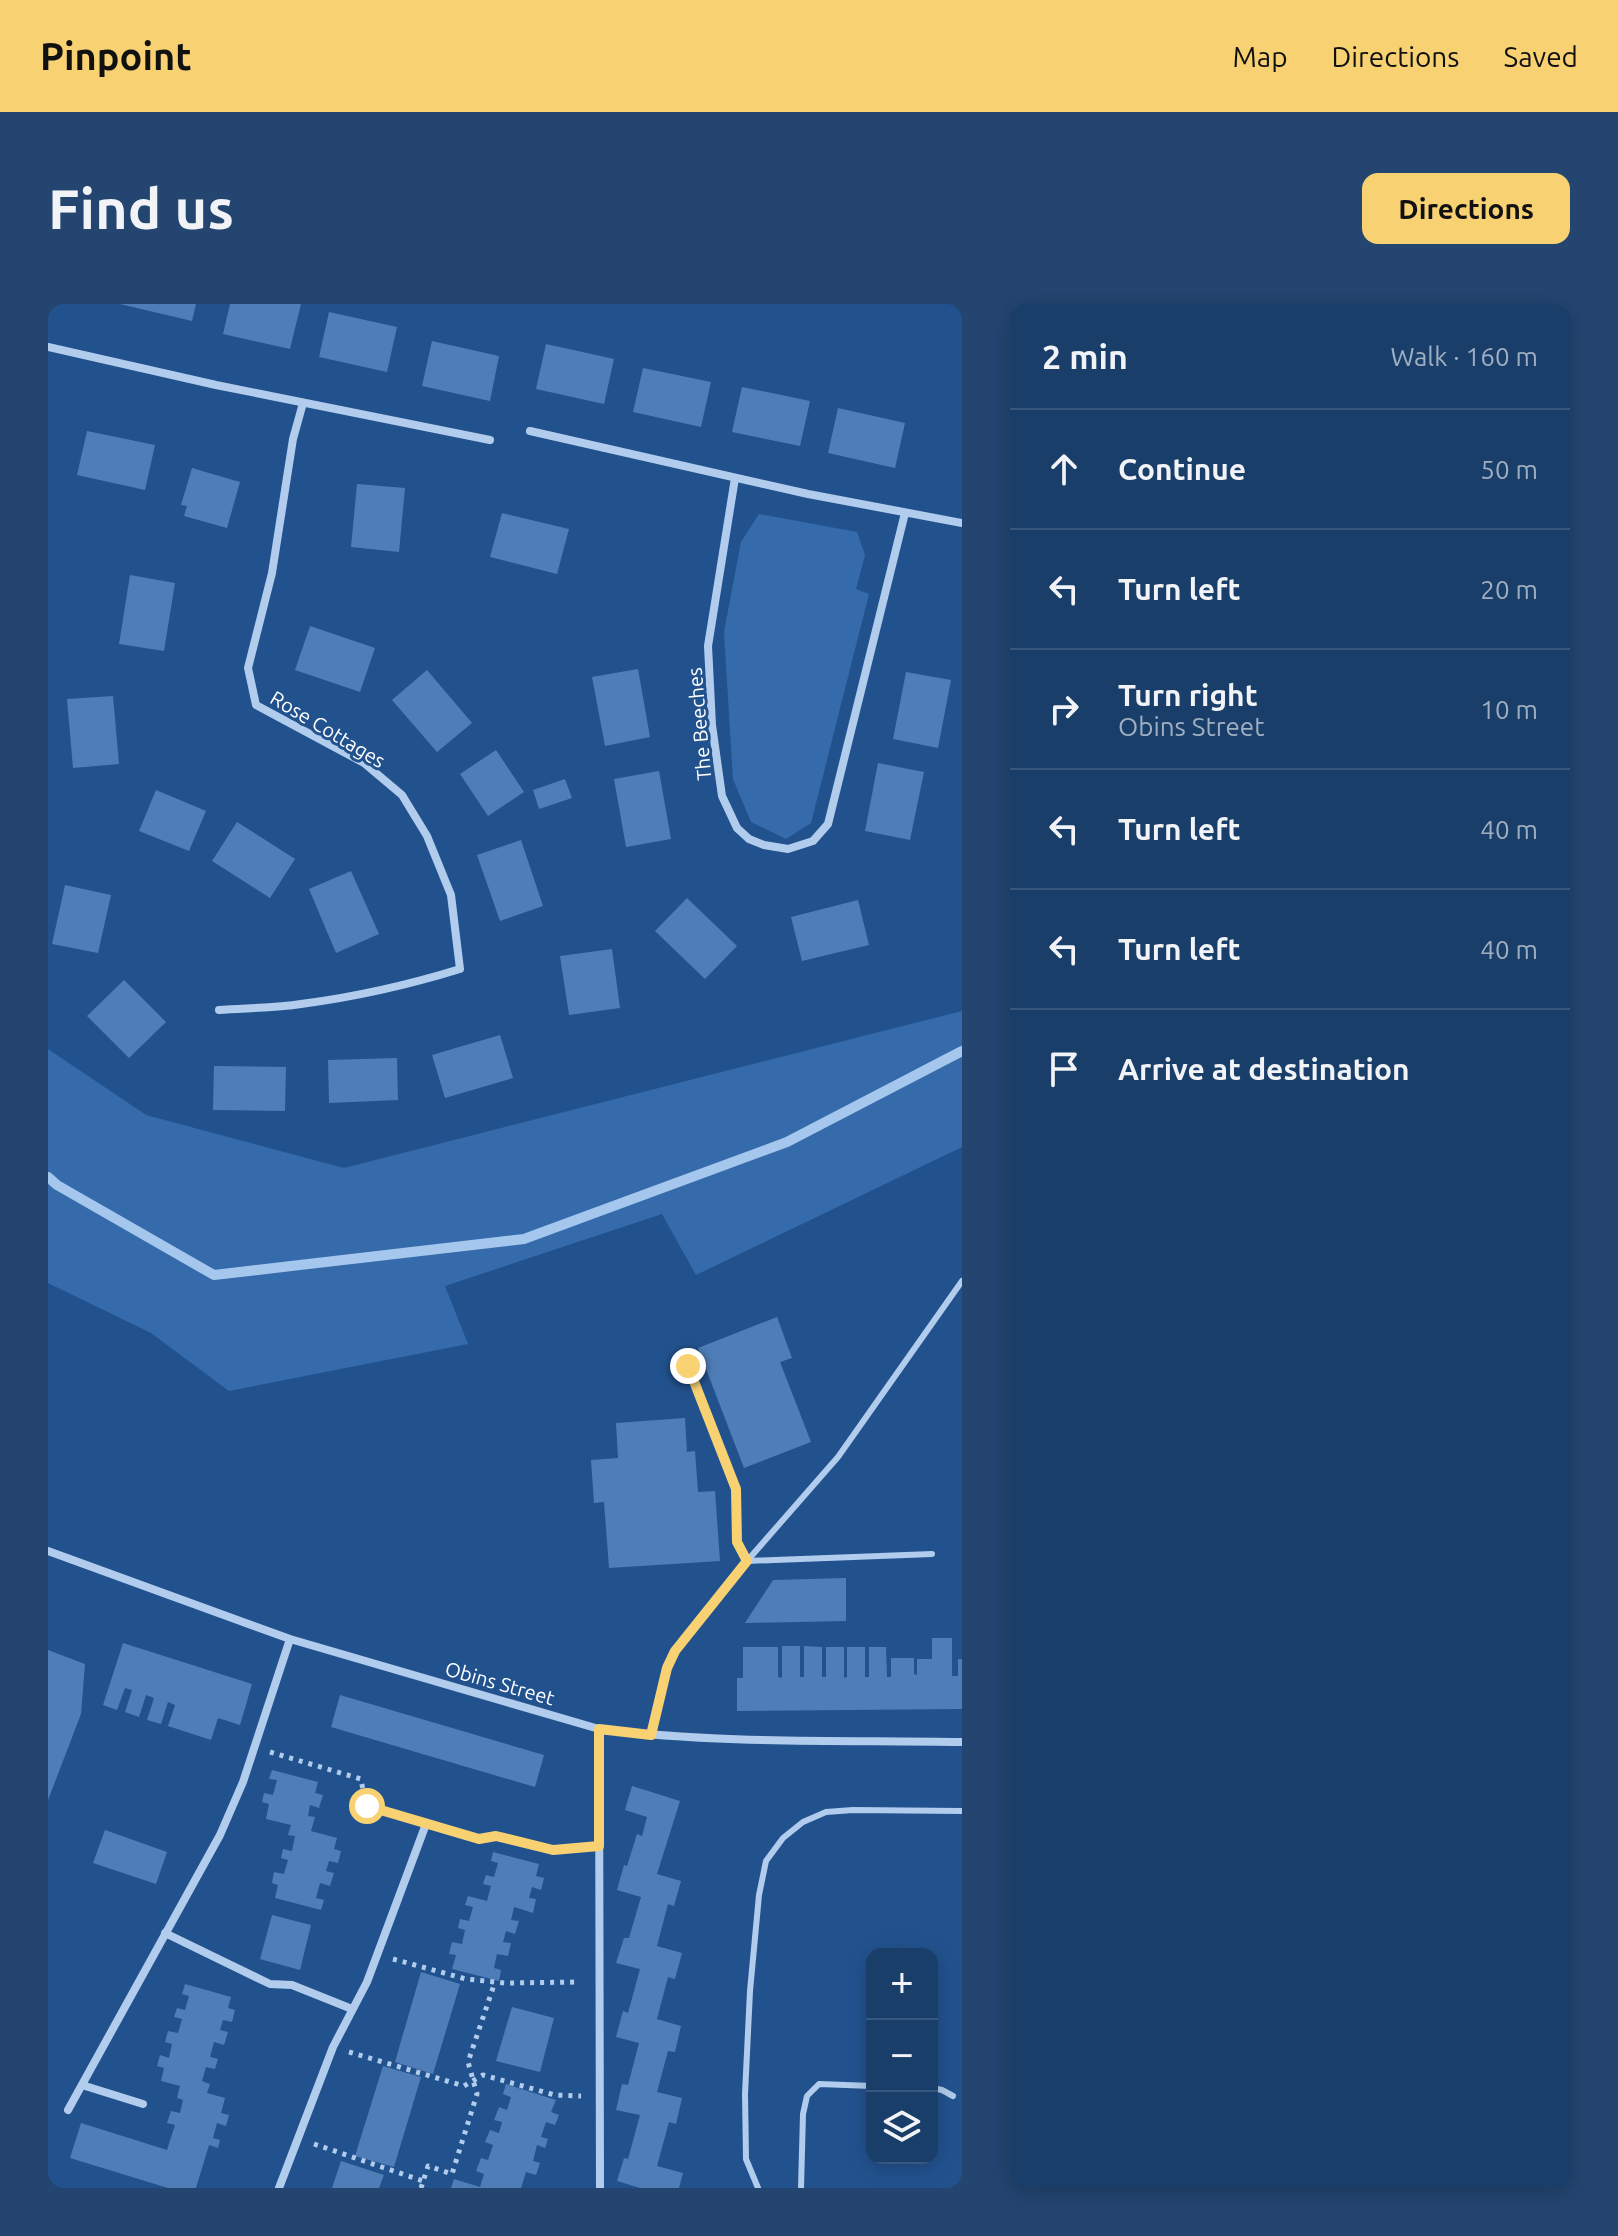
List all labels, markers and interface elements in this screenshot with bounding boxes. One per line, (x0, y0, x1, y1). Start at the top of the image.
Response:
text: Pinpoint (40, 35, 192, 77)
text: Map (1232, 41, 1288, 72)
text: Directions (1332, 41, 1459, 72)
text: Saved (1503, 41, 1578, 72)
button: Directions (1362, 173, 1570, 244)
text: Find us (48, 177, 234, 240)
text: 2 min (1042, 337, 1128, 375)
text: Walk · 160 m (1390, 342, 1538, 371)
icon: ahead (1042, 447, 1086, 491)
text: Continue (1118, 452, 1246, 486)
text: 50 m (1480, 455, 1538, 484)
icon: left (1042, 567, 1086, 611)
text: Turn left (1118, 572, 1240, 606)
text: 20 m (1480, 575, 1538, 604)
street label: The Beeches (683, 667, 715, 781)
text: Turn right (1118, 678, 1258, 712)
street label: Rose Cottages (267, 686, 389, 772)
icon: right (1042, 687, 1086, 731)
text: 10 m (1480, 695, 1538, 724)
text: Obins Street (1118, 712, 1264, 741)
icon: left (1042, 807, 1086, 851)
text: Turn left (1118, 812, 1240, 846)
text: 40 m (1480, 815, 1538, 844)
icon: left (1042, 927, 1086, 971)
text: Turn left (1118, 932, 1240, 966)
text: 40 m (1480, 935, 1538, 964)
icon: arrive (1042, 1047, 1086, 1091)
text: Arrive at destination (1118, 1052, 1410, 1086)
route end (670, 1348, 706, 1384)
street label: Obins Street (443, 1656, 557, 1710)
route start (349, 1788, 385, 1824)
map controls (866, 1948, 938, 2164)
button: + (866, 1948, 938, 2020)
button: − (866, 2020, 938, 2092)
button: layers (866, 2092, 938, 2164)

